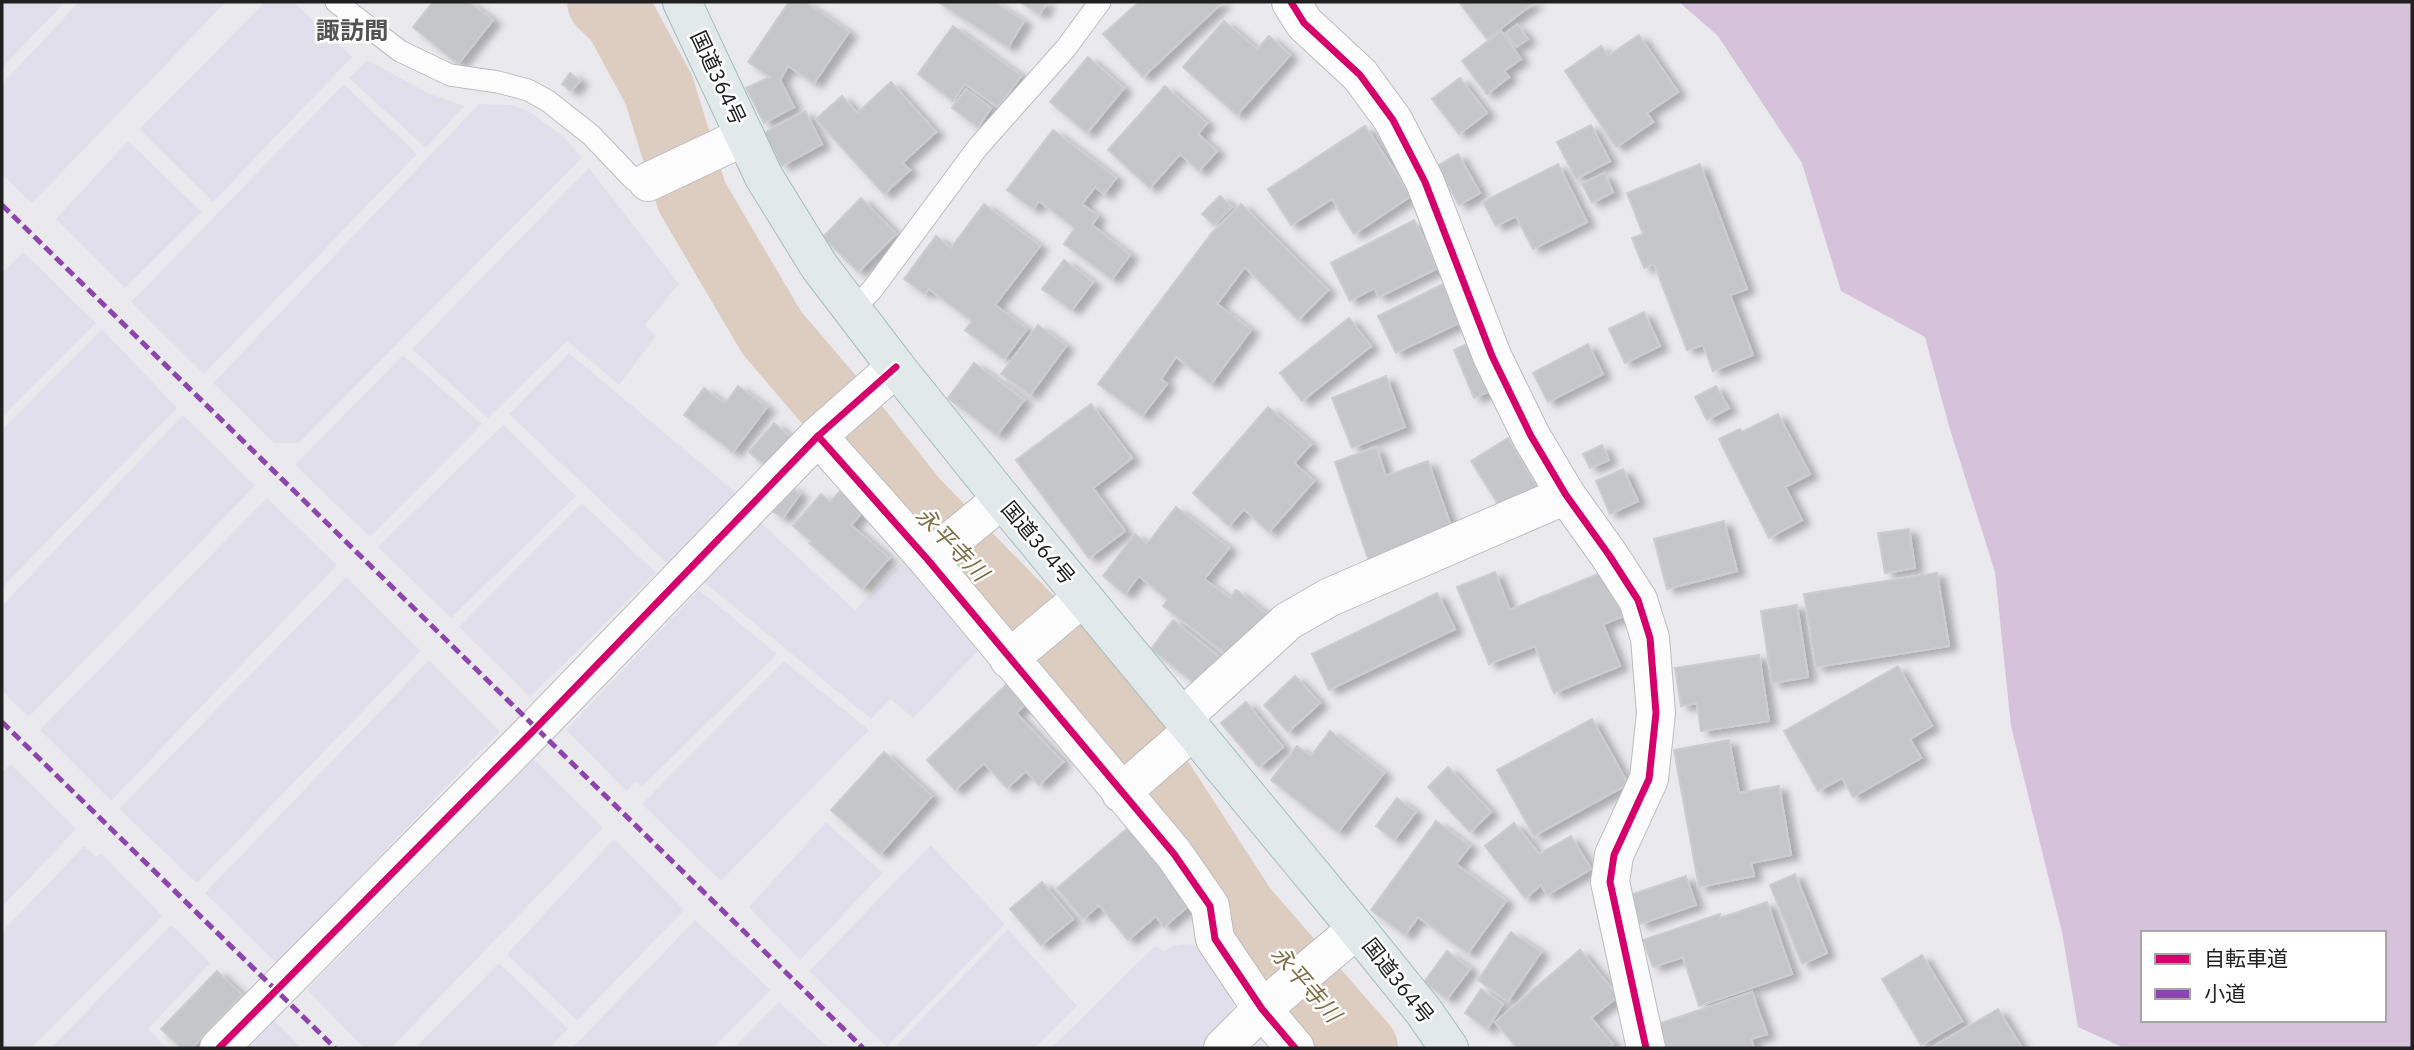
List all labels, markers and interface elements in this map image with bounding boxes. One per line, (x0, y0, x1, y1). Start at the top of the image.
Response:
district label: 諏訪間 (316, 14, 388, 46)
street label: 国道364号 (685, 26, 753, 129)
street label: 国道364号 (996, 495, 1082, 590)
water label: 永平寺川 (910, 500, 998, 589)
legend (2141, 931, 2386, 1022)
street label: 国道364号 (1357, 932, 1441, 1029)
water label: 永平寺川 (1265, 939, 1350, 1030)
text: 自転車道 (2204, 944, 2288, 972)
text: 小道 (2204, 979, 2246, 1007)

